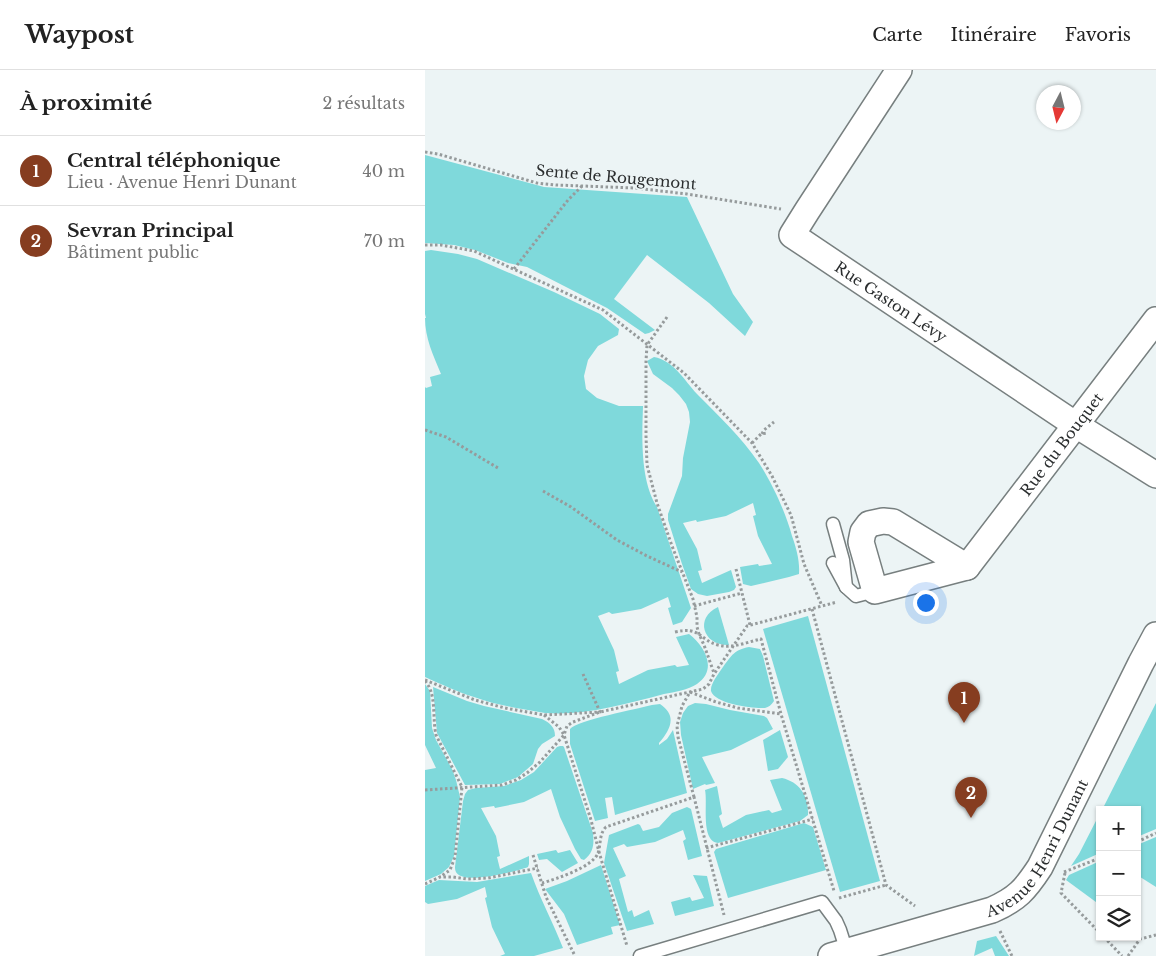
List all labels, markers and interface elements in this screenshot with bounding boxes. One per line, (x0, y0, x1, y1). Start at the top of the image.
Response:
text: Waypost (25, 20, 134, 49)
text: Carte (872, 24, 922, 46)
text: Itinéraire (950, 24, 1037, 46)
text: Favoris (1065, 24, 1131, 46)
north arrow (1036, 85, 1081, 130)
text: À proximité (20, 90, 152, 116)
text: 2 résultats (323, 93, 405, 113)
text: Central téléphonique (67, 149, 281, 172)
text: 1 (33, 161, 39, 181)
text: 40 m (362, 161, 405, 181)
street label: Sente de Rougemont (535, 161, 697, 194)
text: Lieu · Avenue Henri Dunant (67, 172, 297, 192)
text: Sevran Principal (67, 219, 234, 242)
text: 2 (31, 231, 41, 251)
text: 70 m (364, 231, 405, 251)
text: Bâtiment public (67, 242, 199, 262)
street label: Rue Gaston Lévy (831, 257, 951, 346)
street label: Rue du Bouquet (1016, 388, 1107, 499)
your location (913, 590, 939, 616)
pin: 1 (948, 682, 980, 723)
street label: Avenue Henri Dunant (983, 775, 1092, 921)
pin: 2 (955, 777, 987, 818)
map controls (1096, 806, 1141, 941)
button: + (1096, 806, 1141, 851)
button: − (1096, 851, 1141, 896)
button: layers (1096, 896, 1141, 941)

